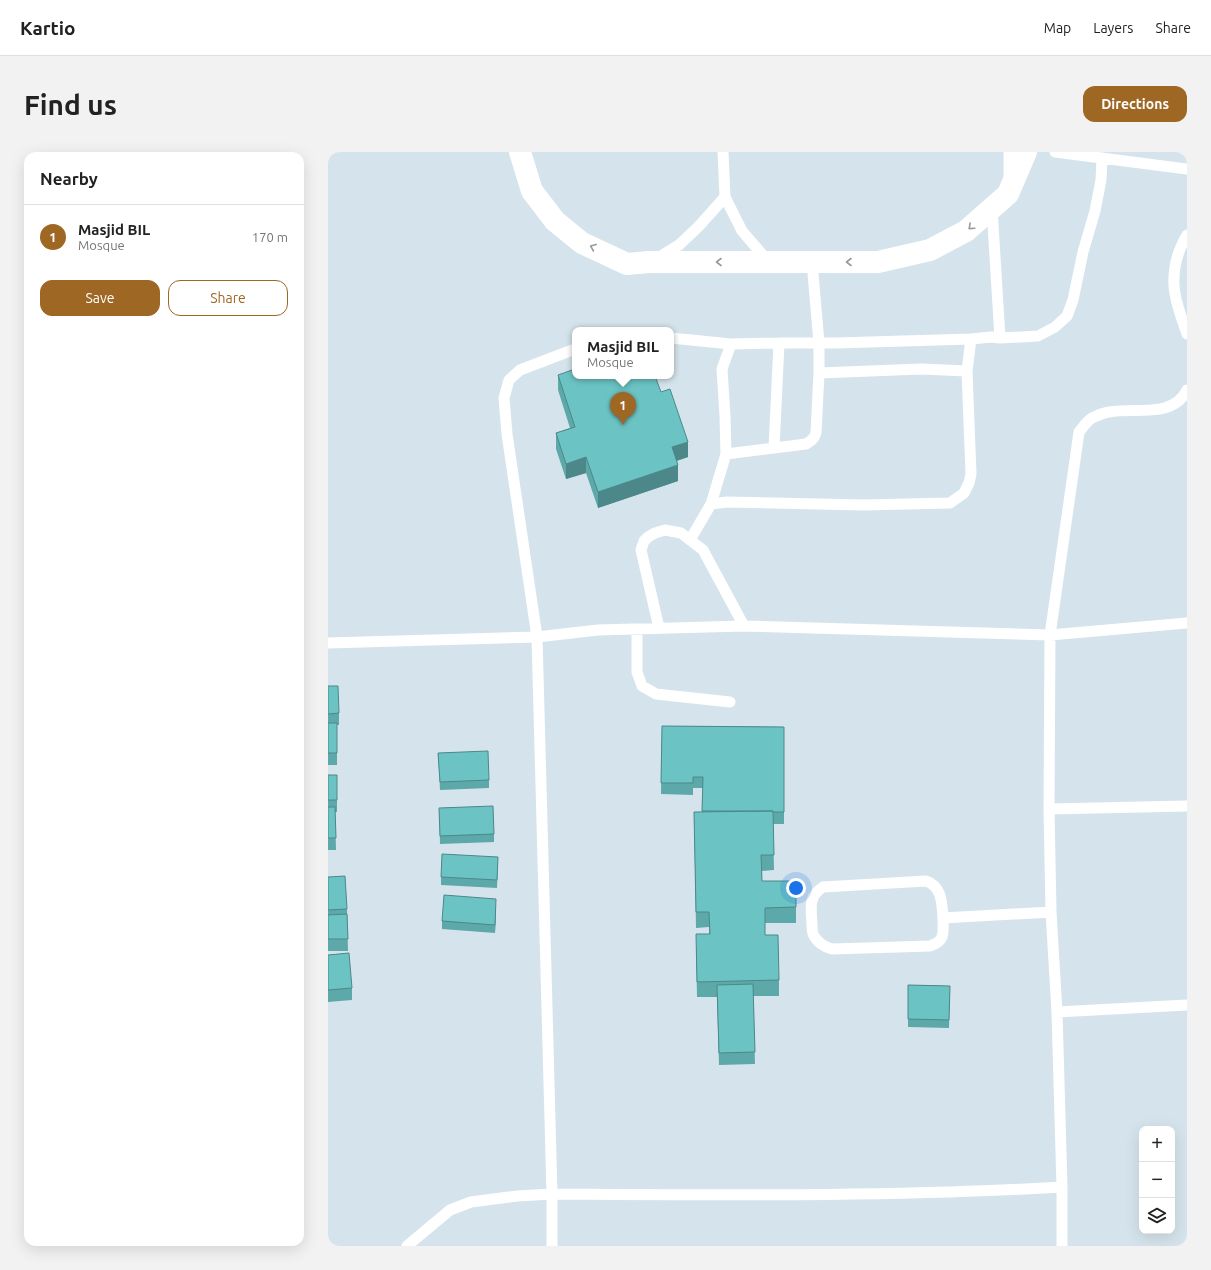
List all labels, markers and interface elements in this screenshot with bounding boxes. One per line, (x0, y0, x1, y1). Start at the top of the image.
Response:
text: Kartio (20, 17, 76, 39)
text: Map (1044, 20, 1071, 36)
text: Layers (1093, 20, 1133, 36)
text: Share (1155, 20, 1191, 36)
button: Directions (1083, 86, 1187, 122)
text: Find us (24, 89, 117, 120)
text: Nearby (40, 169, 98, 188)
text: Masjid BIL (78, 221, 150, 238)
one-way arrow (968, 222, 976, 229)
text: 1 (49, 230, 57, 244)
text: 170 m (252, 230, 288, 244)
text: Mosque (78, 238, 125, 252)
one-way arrow (589, 244, 597, 252)
one-way arrow (716, 258, 722, 266)
one-way arrow (846, 258, 852, 266)
button: Save (40, 280, 160, 316)
button: Share (168, 280, 288, 316)
popup (572, 327, 674, 379)
text: Masjid BIL (587, 338, 659, 355)
text: Mosque (587, 355, 634, 369)
pin: 1 (610, 392, 636, 425)
your location (786, 878, 806, 898)
map controls (1139, 1126, 1175, 1234)
button: + (1139, 1126, 1175, 1162)
button: − (1139, 1162, 1175, 1198)
button: layers (1139, 1198, 1175, 1234)

